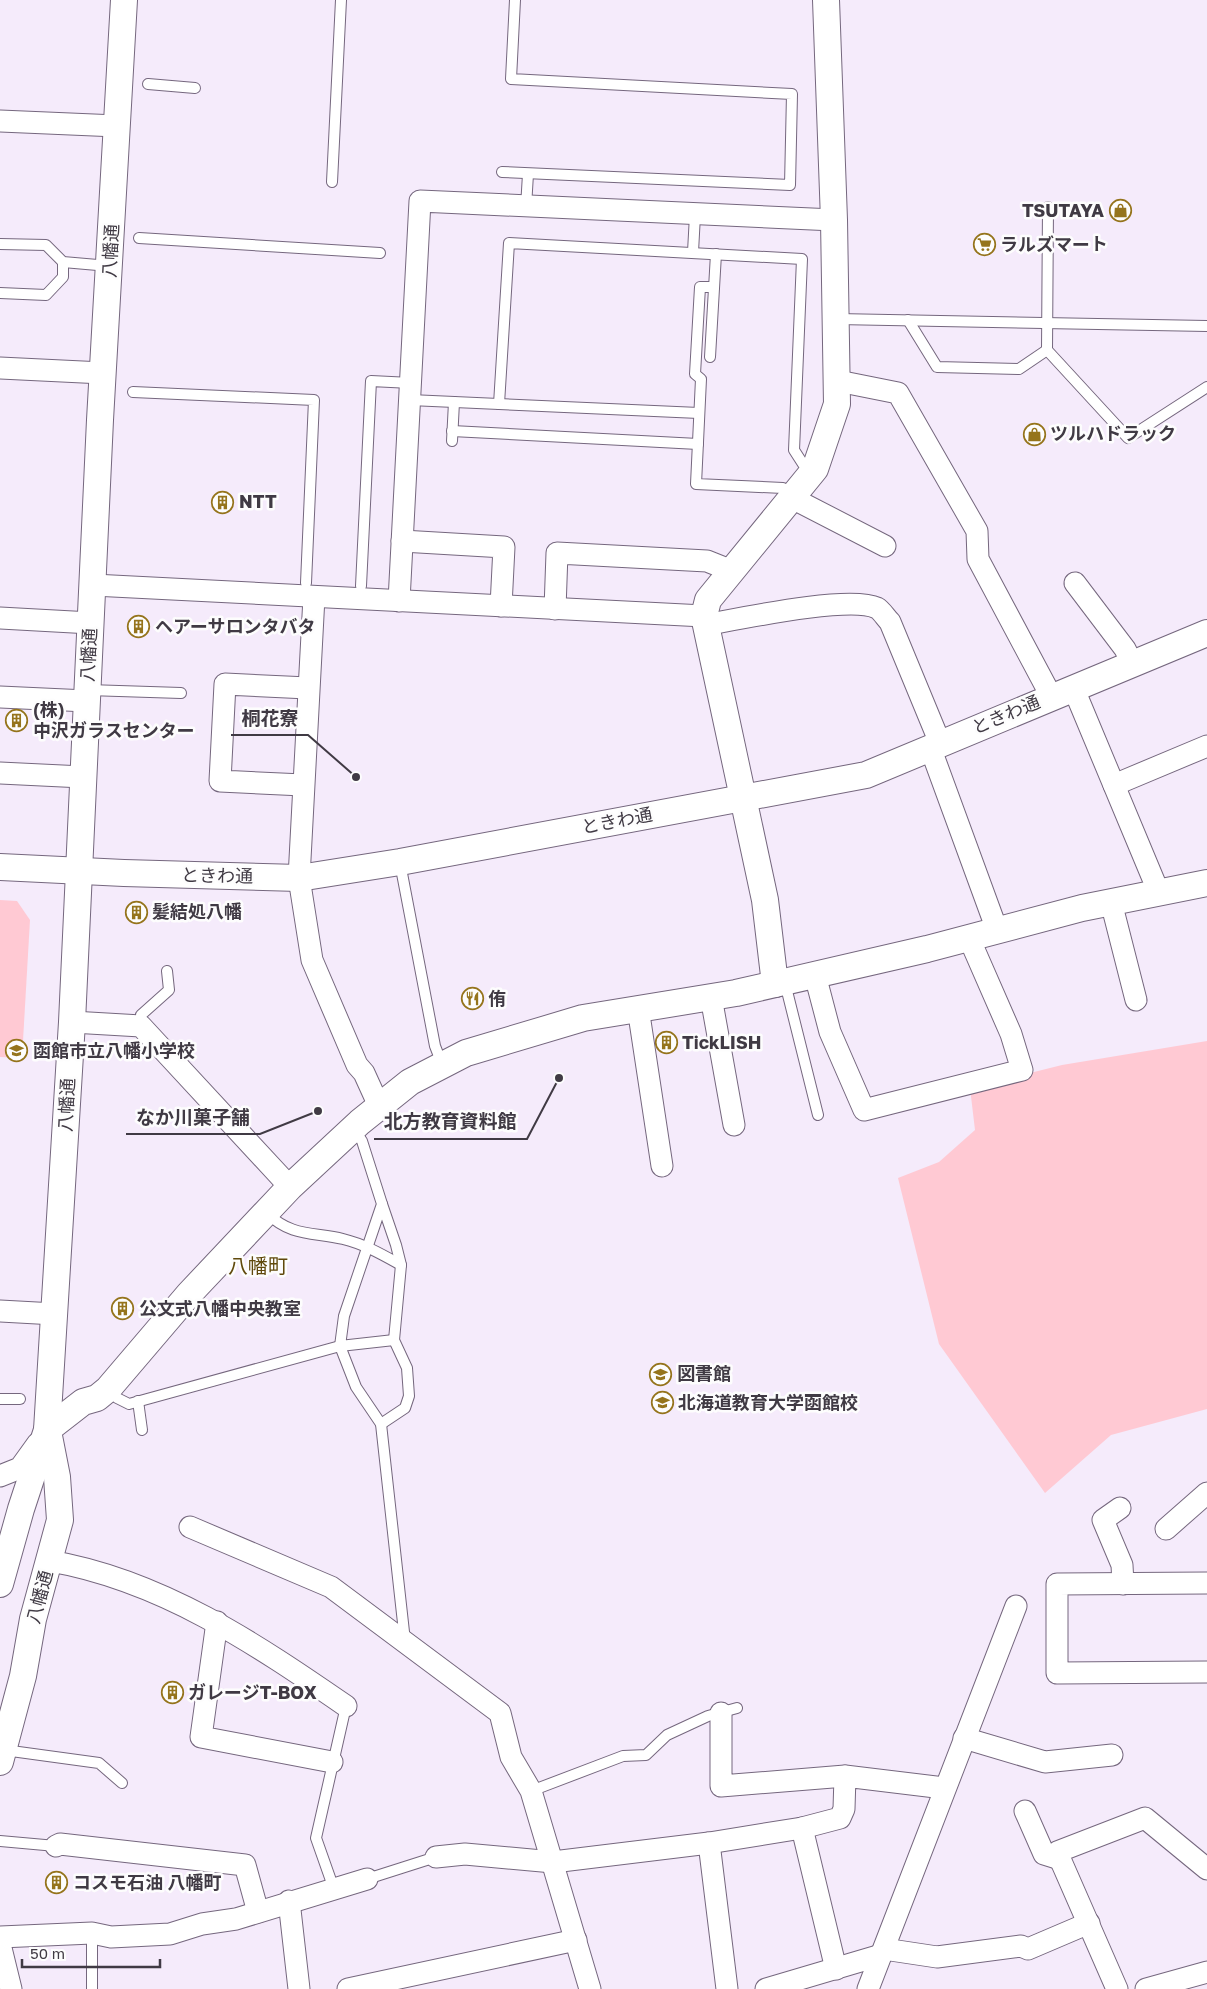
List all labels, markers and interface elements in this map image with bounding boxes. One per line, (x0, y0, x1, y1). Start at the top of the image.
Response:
place label: TSUTAYA (1022, 199, 1104, 221)
shop icon: TSUTAYA (1108, 199, 1132, 223)
street label: 八幡通 (98, 223, 122, 278)
supermarket icon: ラルズマート (972, 233, 996, 257)
place label: ラルズマート (1000, 233, 1108, 255)
shop icon: ツルハドラック (1022, 422, 1046, 446)
place label: ツルハドラック (1050, 422, 1176, 444)
building icon: NTT (211, 490, 235, 514)
place label: NTT (239, 490, 277, 512)
building icon: ヘアーサロンタバタ (127, 615, 151, 639)
place label: ヘアーサロンタバタ (155, 615, 316, 637)
street label: 八幡通 (76, 627, 100, 682)
street label: ときわ通 (968, 690, 1043, 738)
place label: (株) 中沢ガラスセンター (33, 698, 195, 741)
callout: 桐花寮 (231, 701, 308, 735)
text: 桐花寮 (241, 706, 299, 729)
building icon: (株) 中沢ガラスセンター (5, 708, 29, 732)
street label: ときわ通 (579, 802, 654, 838)
street label: ときわ通 (181, 863, 253, 887)
building icon: 髪結処八幡 (124, 900, 148, 924)
place label: 髪結処八幡 (152, 900, 242, 922)
restaurant icon: 侑 (460, 987, 484, 1011)
place label: 侑 (488, 987, 506, 1009)
building icon: TickLISH (654, 1031, 678, 1055)
place label: TickLISH (682, 1031, 762, 1053)
school or university icon: 函館市立八幡小学校 (5, 1039, 29, 1063)
place label: 函館市立八幡小学校 (33, 1039, 195, 1061)
street label: 八幡通 (54, 1077, 78, 1132)
callout: なか川菓子舗 (126, 1100, 260, 1134)
text: なか川菓子舗 (136, 1105, 250, 1128)
callout: 北方教育資料館 (374, 1105, 527, 1139)
text: 北方教育資料館 (383, 1109, 517, 1132)
district label: 八幡町 (228, 1253, 288, 1277)
building icon: 公文式八幡中央教室 (111, 1297, 135, 1321)
place label: 公文式八幡中央教室 (139, 1297, 301, 1319)
school or university icon: 図書館 (649, 1362, 673, 1386)
place label: 図書館 (677, 1362, 731, 1384)
school or university icon: 北海道教育大学函館校 (650, 1391, 674, 1415)
place label: 北海道教育大学函館校 (678, 1391, 858, 1413)
street label: 八幡通 (21, 1568, 57, 1626)
building icon: ガレージT-BOX (160, 1681, 184, 1705)
place label: ガレージT-BOX (188, 1681, 317, 1703)
building icon: コスモ石油 八幡町 (45, 1871, 69, 1895)
place label: コスモ石油 八幡町 (73, 1871, 222, 1893)
scale bar (22, 1936, 160, 1968)
text: 50 m (30, 1944, 65, 1962)

